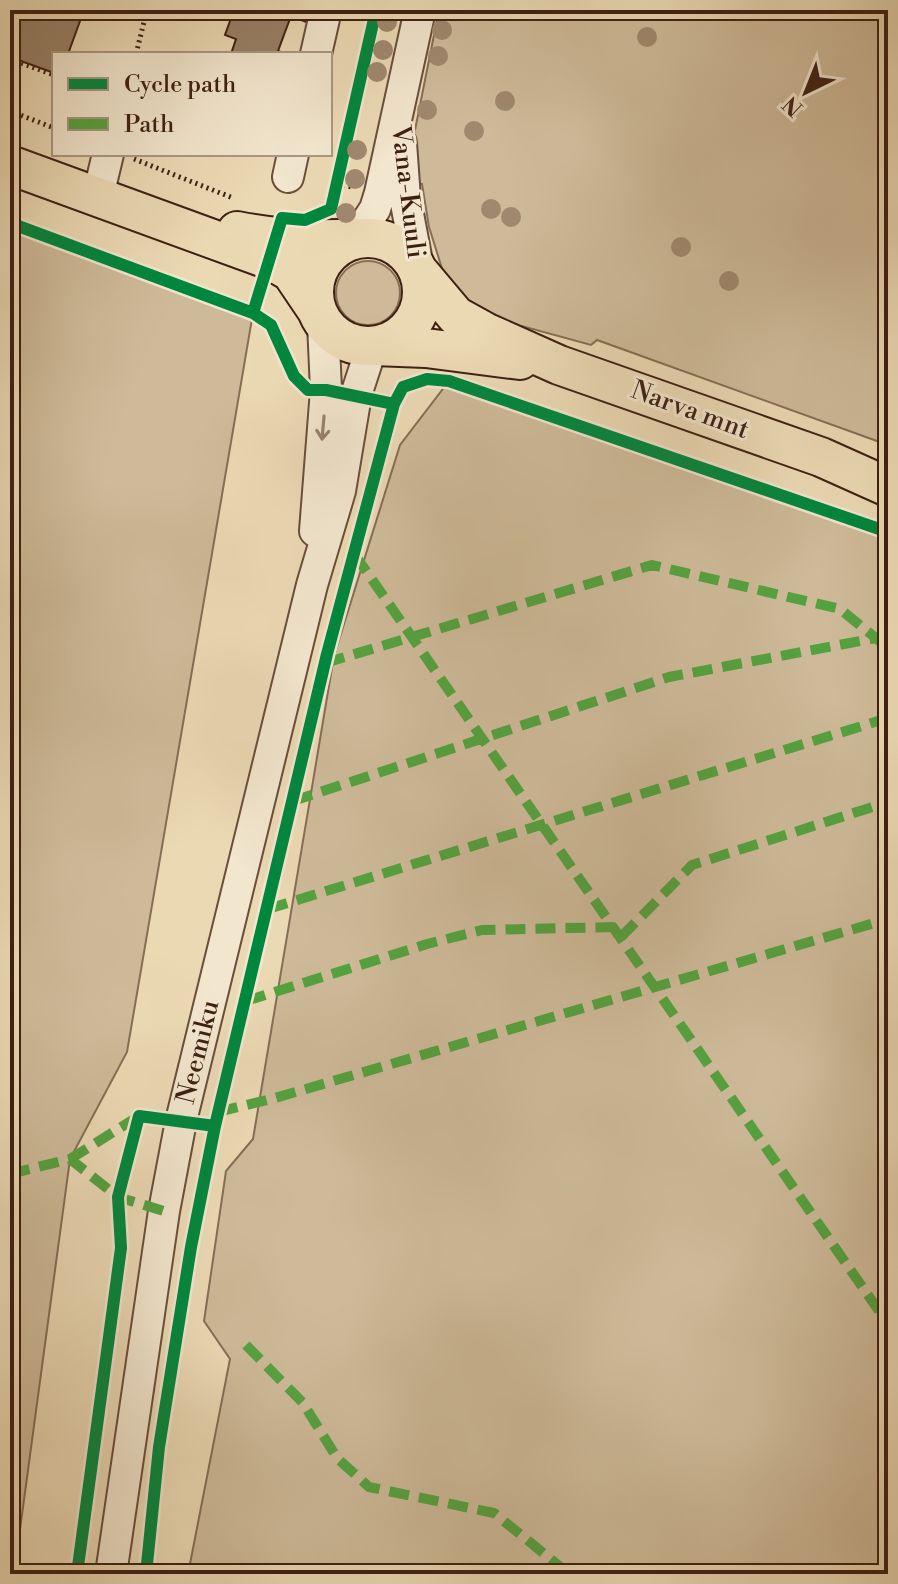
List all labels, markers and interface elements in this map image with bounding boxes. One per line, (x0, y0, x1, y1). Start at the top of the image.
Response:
legend (52, 52, 332, 156)
north arrow (766, 52, 846, 132)
text: Cycle path (124, 70, 236, 100)
text: N (777, 89, 809, 121)
text: Path (124, 110, 174, 140)
street label: Vana-Kuuli (384, 123, 432, 260)
street label: Narva mnt (627, 374, 753, 446)
one-way arrow (315, 414, 330, 441)
street label: Neemiku (170, 997, 226, 1107)

